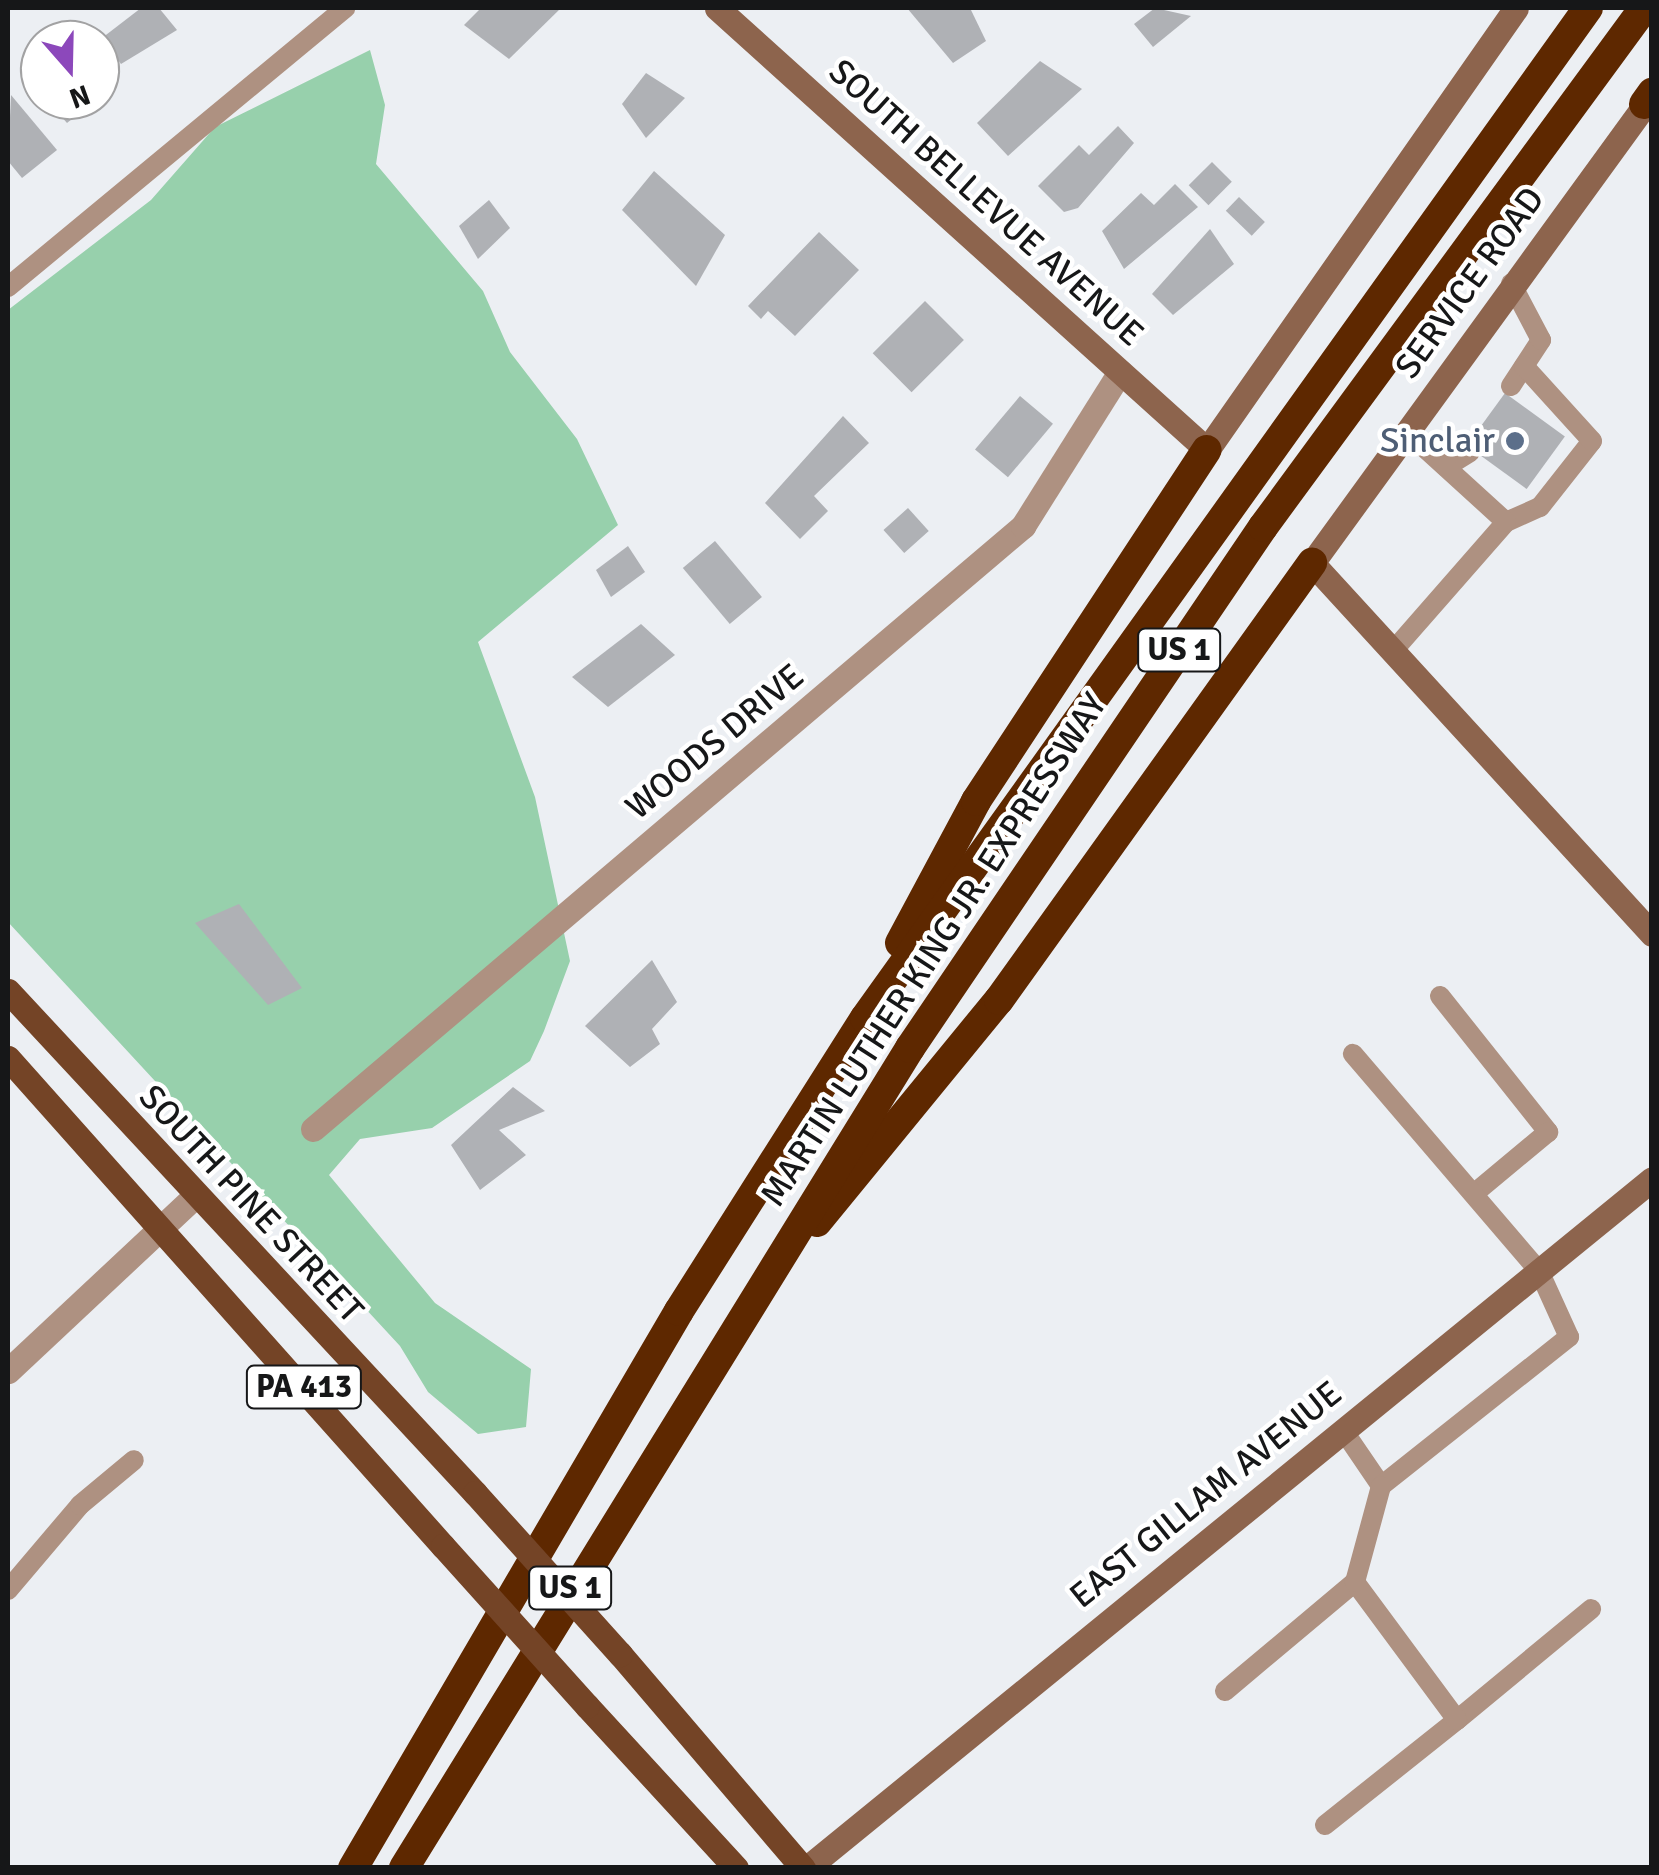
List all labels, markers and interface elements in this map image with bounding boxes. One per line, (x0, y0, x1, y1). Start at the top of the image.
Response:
north arrow (20, 20, 120, 120)
street label: SOUTH BELLEVUE AVENUE (820, 51, 1152, 355)
text: N (65, 77, 95, 116)
street label: SERVICE ROAD (1387, 179, 1553, 387)
place label: Sinclair (1380, 420, 1495, 462)
marker: Sinclair (1504, 430, 1526, 452)
road number: US 1 (1136, 623, 1222, 677)
street label: WOODS DRIVE (618, 655, 812, 829)
street label: MARTIN LUTHER KING JR. EXPRESSWAY (752, 686, 1116, 1214)
street label: SOUTH PINE STREET (130, 1077, 372, 1331)
road number: PA 413 (244, 1360, 364, 1414)
street label: EAST GILLAM AVENUE (1062, 1373, 1350, 1617)
road number: US 1 (528, 1561, 612, 1615)

